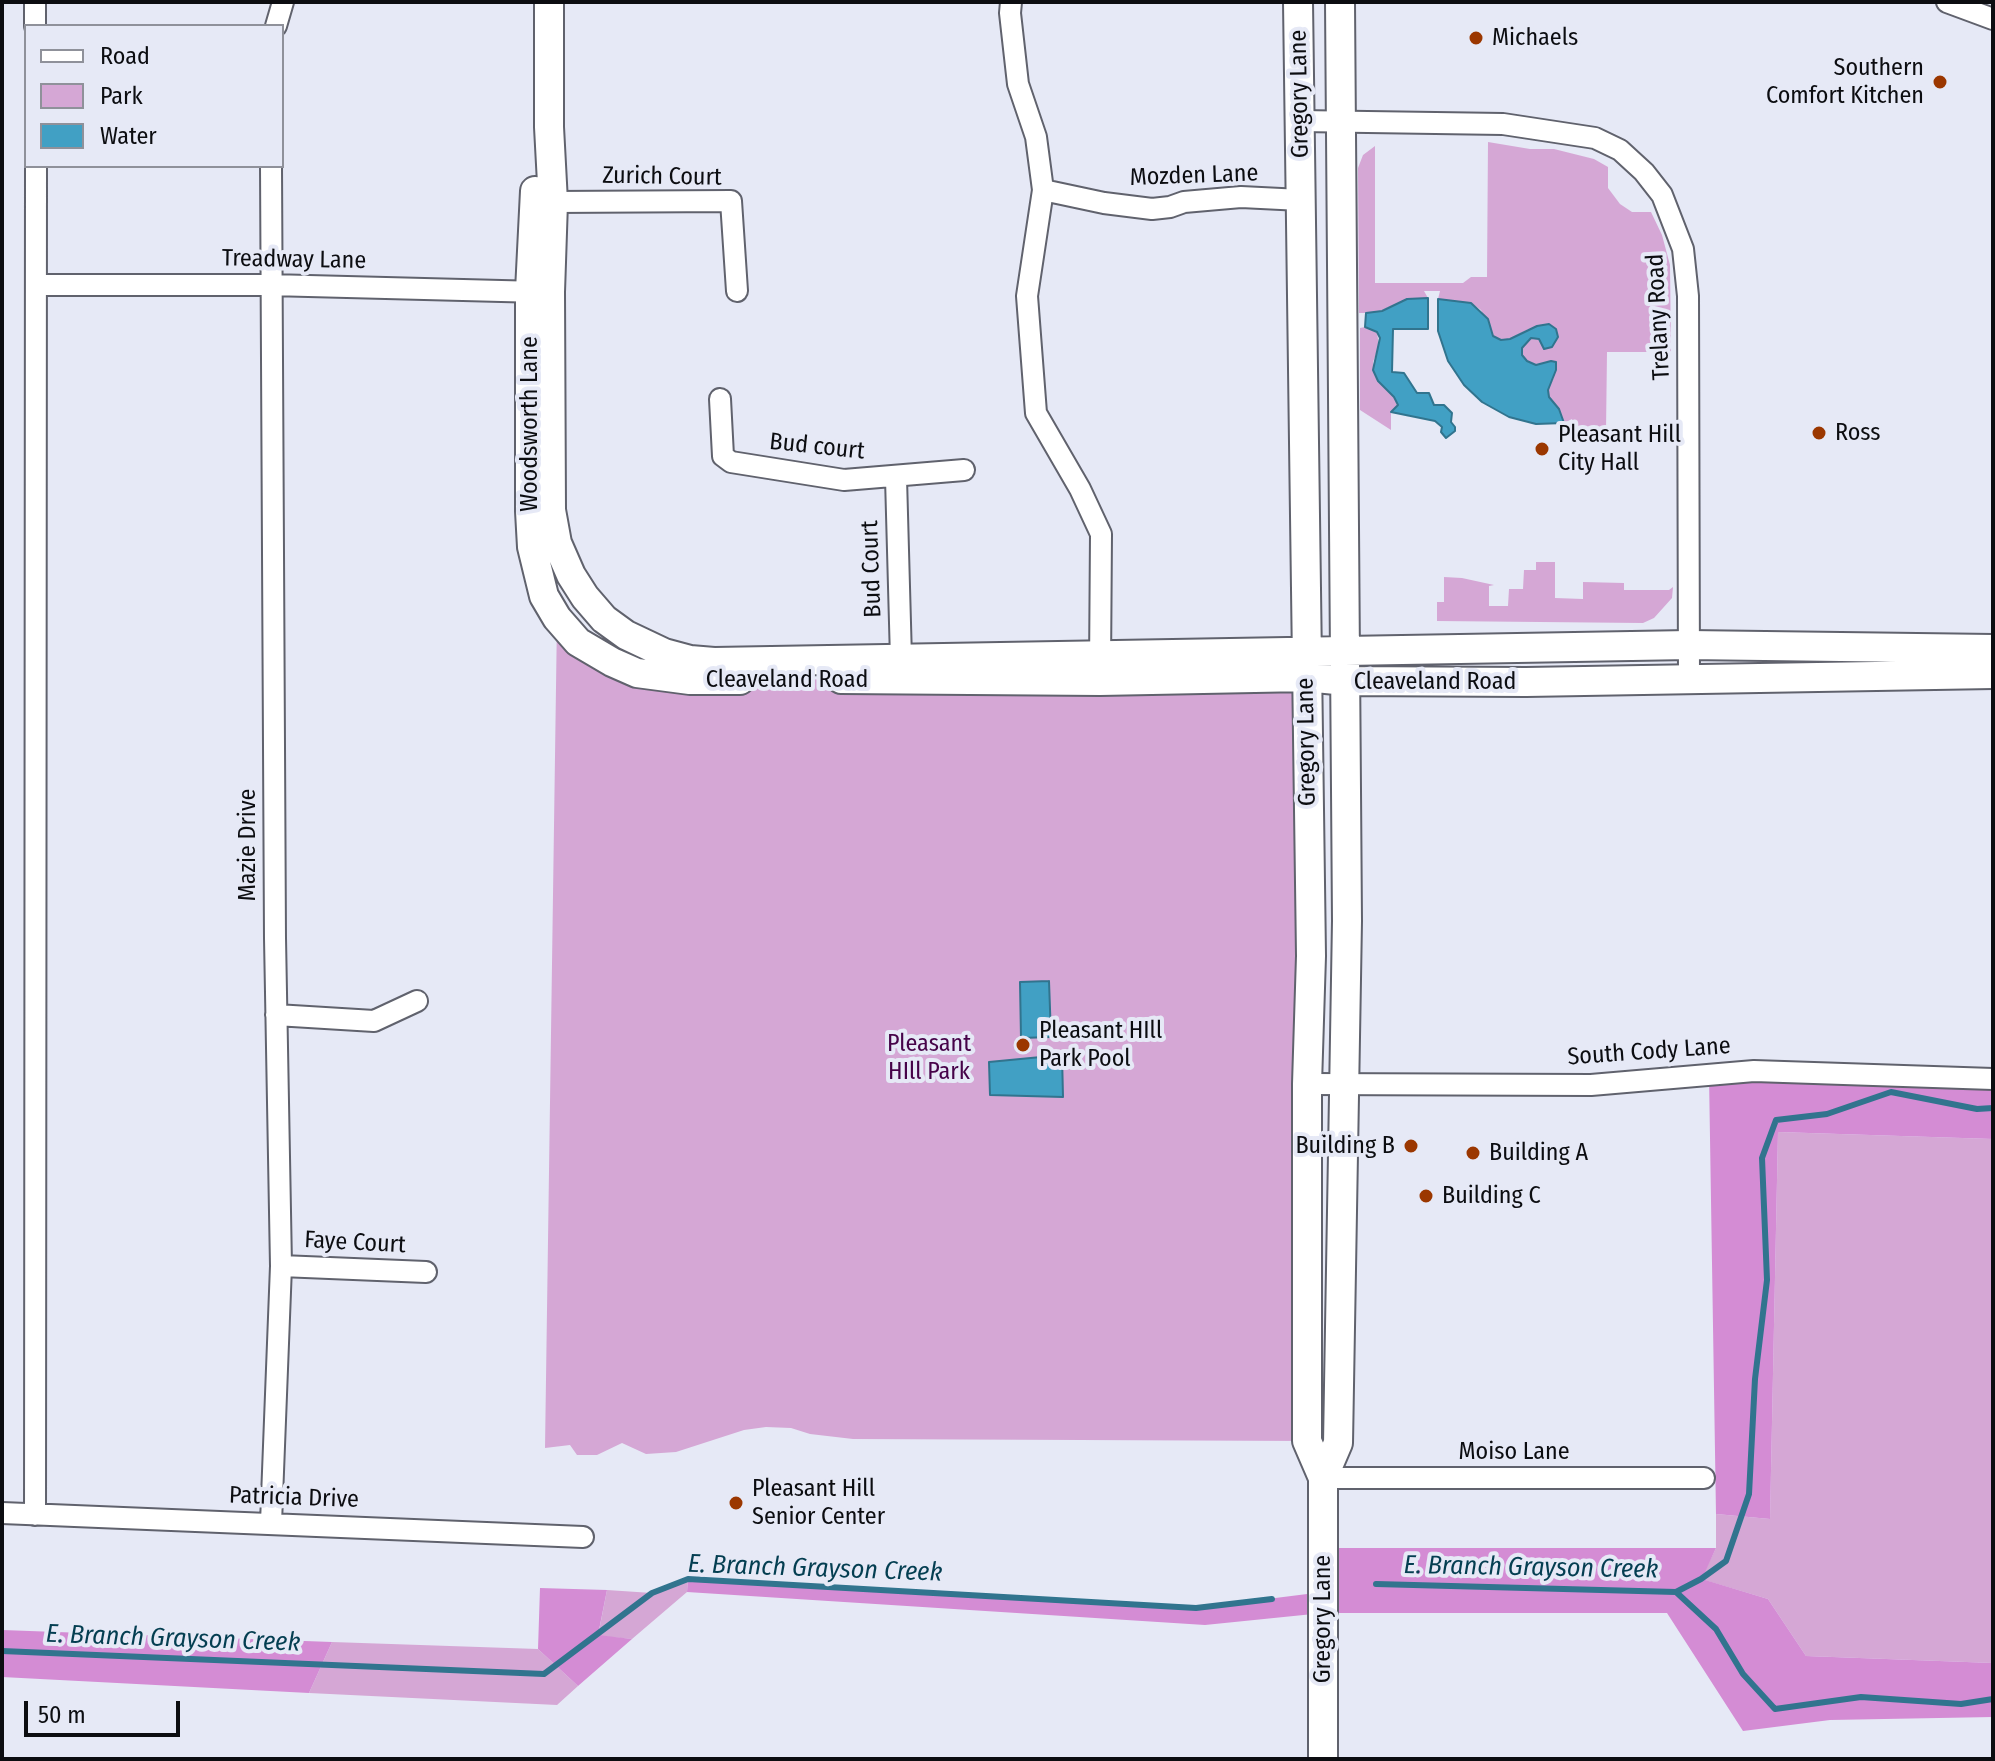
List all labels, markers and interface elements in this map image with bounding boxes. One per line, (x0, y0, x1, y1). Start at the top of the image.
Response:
legend (24, 24, 284, 168)
place label: Michaels (1492, 24, 1578, 52)
marker: Michaels (1467, 29, 1485, 47)
street label: Gregory Lane (1284, 30, 1316, 158)
text: Road (100, 42, 150, 70)
place label: Southern Comfort Kitchen (1766, 54, 1924, 110)
marker: Southern Comfort Kitchen (1931, 73, 1949, 91)
text: Park (100, 82, 143, 110)
text: Water (100, 122, 157, 150)
street label: Mozden Lane (1129, 159, 1259, 193)
street label: Zurich Court (602, 162, 722, 192)
street label: Treadway Lane (222, 244, 366, 276)
street label: Trelany Road (1641, 253, 1677, 381)
street label: Woodsworth Lane (516, 336, 544, 512)
place label: Ross (1835, 419, 1881, 447)
place label: Pleasant Hill City Hall (1558, 421, 1681, 477)
marker: Ross (1810, 424, 1828, 442)
street label: Bud court (768, 428, 866, 466)
marker: Pleasant Hill City Hall (1533, 440, 1551, 458)
street label: Bud Court (856, 520, 888, 618)
street label: Cleaveland Road (706, 666, 868, 694)
street label: Cleaveland Road (1354, 668, 1516, 696)
street label: Gregory Lane (1291, 678, 1323, 806)
street label: Mazie Drive (234, 789, 262, 901)
place label: Pleasant HIll Park Pool (1039, 1017, 1162, 1073)
park label: Pleasant HIll Park (887, 1030, 971, 1086)
street label: South Cody Lane (1566, 1032, 1732, 1072)
marker: Pleasant HIll Park Pool (1014, 1036, 1032, 1054)
place label: Building B (1295, 1132, 1395, 1160)
marker: Building B (1402, 1137, 1420, 1155)
place label: Building A (1489, 1139, 1588, 1167)
marker: Building A (1464, 1144, 1482, 1162)
place label: Building C (1442, 1182, 1541, 1210)
marker: Building C (1417, 1187, 1435, 1205)
street label: Faye Court (303, 1226, 407, 1260)
street label: Moiso Lane (1459, 1438, 1569, 1466)
place label: Pleasant Hill Senior Center (752, 1475, 885, 1531)
street label: Patricia Drive (229, 1481, 359, 1515)
marker: Pleasant Hill Senior Center (727, 1494, 745, 1512)
water label: E. Branch Grayson Creek (687, 1549, 943, 1589)
water label: E. Branch Grayson Creek (1403, 1550, 1659, 1586)
street label: Gregory Lane (1309, 1555, 1337, 1683)
water label: E. Branch Grayson Creek (45, 1619, 301, 1659)
scale bar (28, 1685, 184, 1735)
text: 50 m (38, 1701, 86, 1729)

